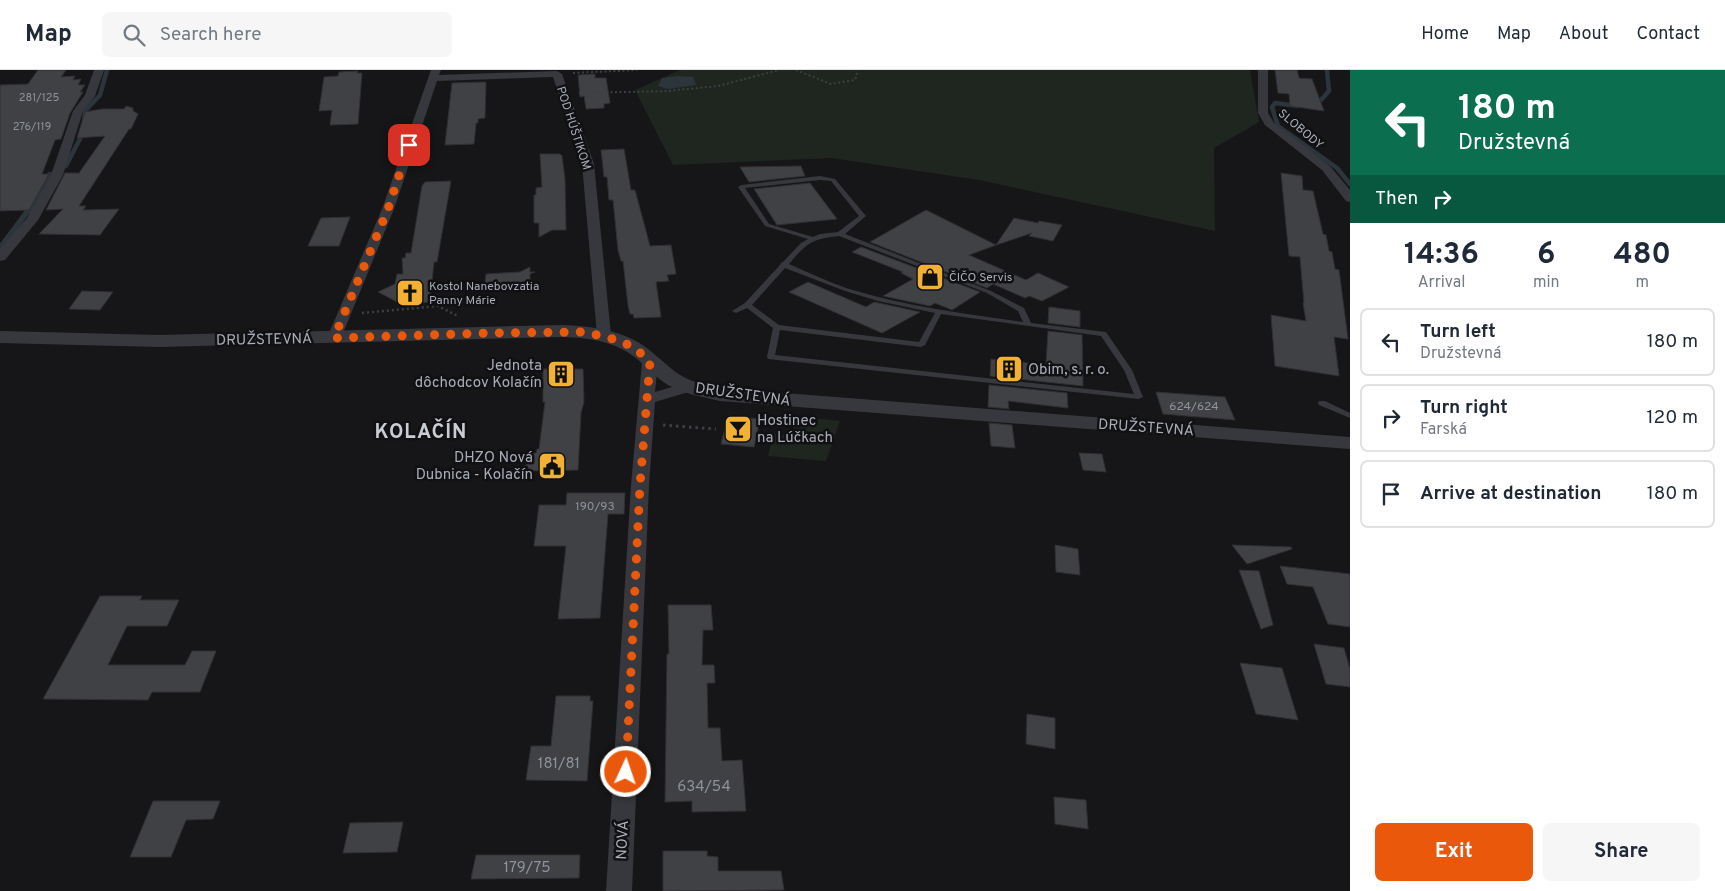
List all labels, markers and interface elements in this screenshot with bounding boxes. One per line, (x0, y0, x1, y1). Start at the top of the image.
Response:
search box (102, 12, 452, 57)
text: Map (25, 20, 72, 50)
icon: search (120, 21, 148, 49)
text: Search here (160, 23, 261, 47)
text: Home (1421, 23, 1469, 46)
text: Map (1497, 23, 1531, 46)
text: About (1559, 23, 1608, 46)
text: Contact (1636, 23, 1700, 46)
street label: POD HÚŠTIKOM (552, 84, 594, 172)
text: 180 m (1458, 87, 1556, 131)
icon: left (1375, 90, 1440, 155)
house number: 281/125 (19, 91, 59, 105)
street label: SLOBODY (1274, 106, 1327, 154)
house number: 276/119 (13, 120, 51, 134)
pin (388, 124, 430, 166)
text: Družstevná (1458, 130, 1570, 157)
icon: arrive (395, 131, 423, 159)
icon: right (1428, 185, 1456, 213)
text: Then (1375, 187, 1418, 211)
text: 14:36 (1404, 237, 1479, 274)
text: 6 (1537, 237, 1556, 274)
text: 480 (1614, 237, 1671, 274)
shop icon: ČIČO Servis (915, 262, 945, 292)
place label: ČIČO Servis (949, 270, 1012, 286)
text: Arrival (1418, 273, 1465, 293)
text: min (1533, 273, 1560, 293)
text: m (1636, 273, 1649, 293)
church icon: Kostol Nanebovzatia Panny Márie (395, 278, 425, 308)
place label: Kostol Nanebovzatia Panny Márie (429, 279, 539, 309)
text: Turn left (1420, 320, 1496, 344)
icon: left (1377, 328, 1405, 356)
street label: DRUŽSTEVNÁ (216, 329, 312, 351)
text: 180 m (1647, 330, 1698, 354)
text: Družstevná (1420, 344, 1501, 364)
building icon: Obim, s. r. o. (994, 354, 1024, 384)
place label: Jednota dôchodcov Kolačín (415, 357, 542, 393)
building icon: Jednota dôchodcov Kolačín (546, 359, 576, 389)
place label: Obim, s. r. o. (1028, 361, 1109, 380)
street label: DRUŽSTEVNÁ (694, 378, 792, 412)
text: Turn right (1420, 396, 1508, 420)
house number: 624/624 (1169, 399, 1219, 415)
icon: right (1377, 404, 1405, 432)
text: 120 m (1647, 406, 1698, 430)
place label: Hostinec na Lúčkach (757, 412, 833, 448)
bar icon: Hostinec na Lúčkach (723, 414, 753, 444)
street label: DRUŽSTEVNÁ (1097, 415, 1195, 441)
district label: KOLAČÍN (375, 418, 467, 446)
text: Farská (1420, 420, 1467, 440)
place label: DHZO Nová Dubnica - Kolačín (416, 449, 533, 485)
public building icon: DHZO Nová Dubnica - Kolačín (537, 451, 567, 481)
icon: arrive (1377, 480, 1405, 508)
text: Arrive at destination (1420, 482, 1601, 506)
text: 180 m (1647, 482, 1698, 506)
house number: 190/93 (575, 499, 615, 515)
position arrow (599, 745, 651, 797)
house number: 181/81 (538, 755, 580, 774)
house number: 634/54 (677, 778, 731, 797)
street label: NOVÁ (612, 820, 634, 860)
button: Exit (1375, 823, 1533, 881)
button: Share (1543, 823, 1700, 881)
house number: 179/75 (503, 859, 551, 878)

